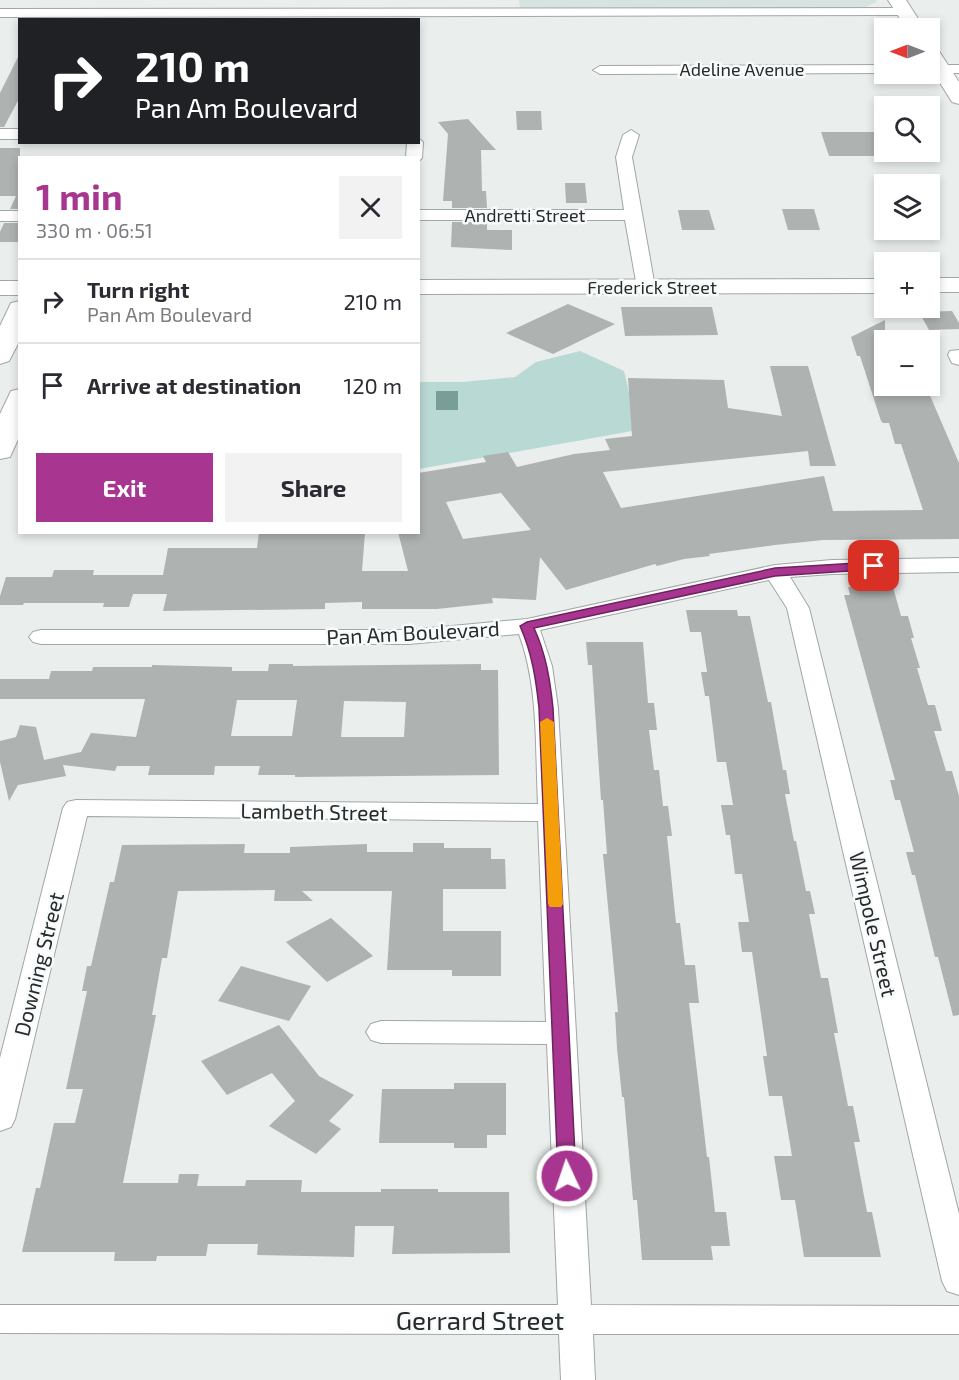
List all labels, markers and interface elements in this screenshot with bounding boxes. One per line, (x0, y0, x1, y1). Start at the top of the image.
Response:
north arrow (874, 18, 940, 84)
map controls (874, 18, 940, 396)
text: 210 m (135, 40, 250, 90)
icon: right (36, 42, 114, 120)
street label: Adeline Avenue (679, 58, 805, 80)
text: Pan Am Boulevard (135, 91, 358, 123)
button: search (874, 96, 940, 162)
text: 1 min (36, 174, 123, 217)
button: layers (874, 174, 940, 240)
button: close (339, 176, 402, 239)
street label: Andretti Street (465, 204, 586, 226)
text: 330 m · 06:51 (36, 218, 153, 242)
button: + (874, 252, 940, 318)
text: Turn right (87, 276, 189, 302)
street label: Frederick Street (587, 276, 717, 298)
icon: right (36, 285, 69, 318)
text: 210 m (343, 288, 402, 314)
text: Pan Am Boulevard (87, 302, 252, 326)
button: − (874, 330, 940, 396)
icon: arrive (36, 369, 69, 402)
text: Arrive at destination (87, 372, 301, 398)
text: 120 m (343, 372, 402, 398)
button: Exit (36, 453, 213, 522)
button: Share (225, 453, 402, 522)
pin (848, 540, 899, 591)
icon: arrive (857, 549, 890, 582)
street label: Pan Am Boulevard (326, 615, 500, 649)
street label: Lambeth Street (240, 797, 388, 825)
street label: Wimpole Street (845, 849, 903, 999)
street label: Downing Street (8, 889, 68, 1039)
position arrow (535, 1144, 599, 1208)
street label: Gerrard Street (396, 1304, 564, 1335)

